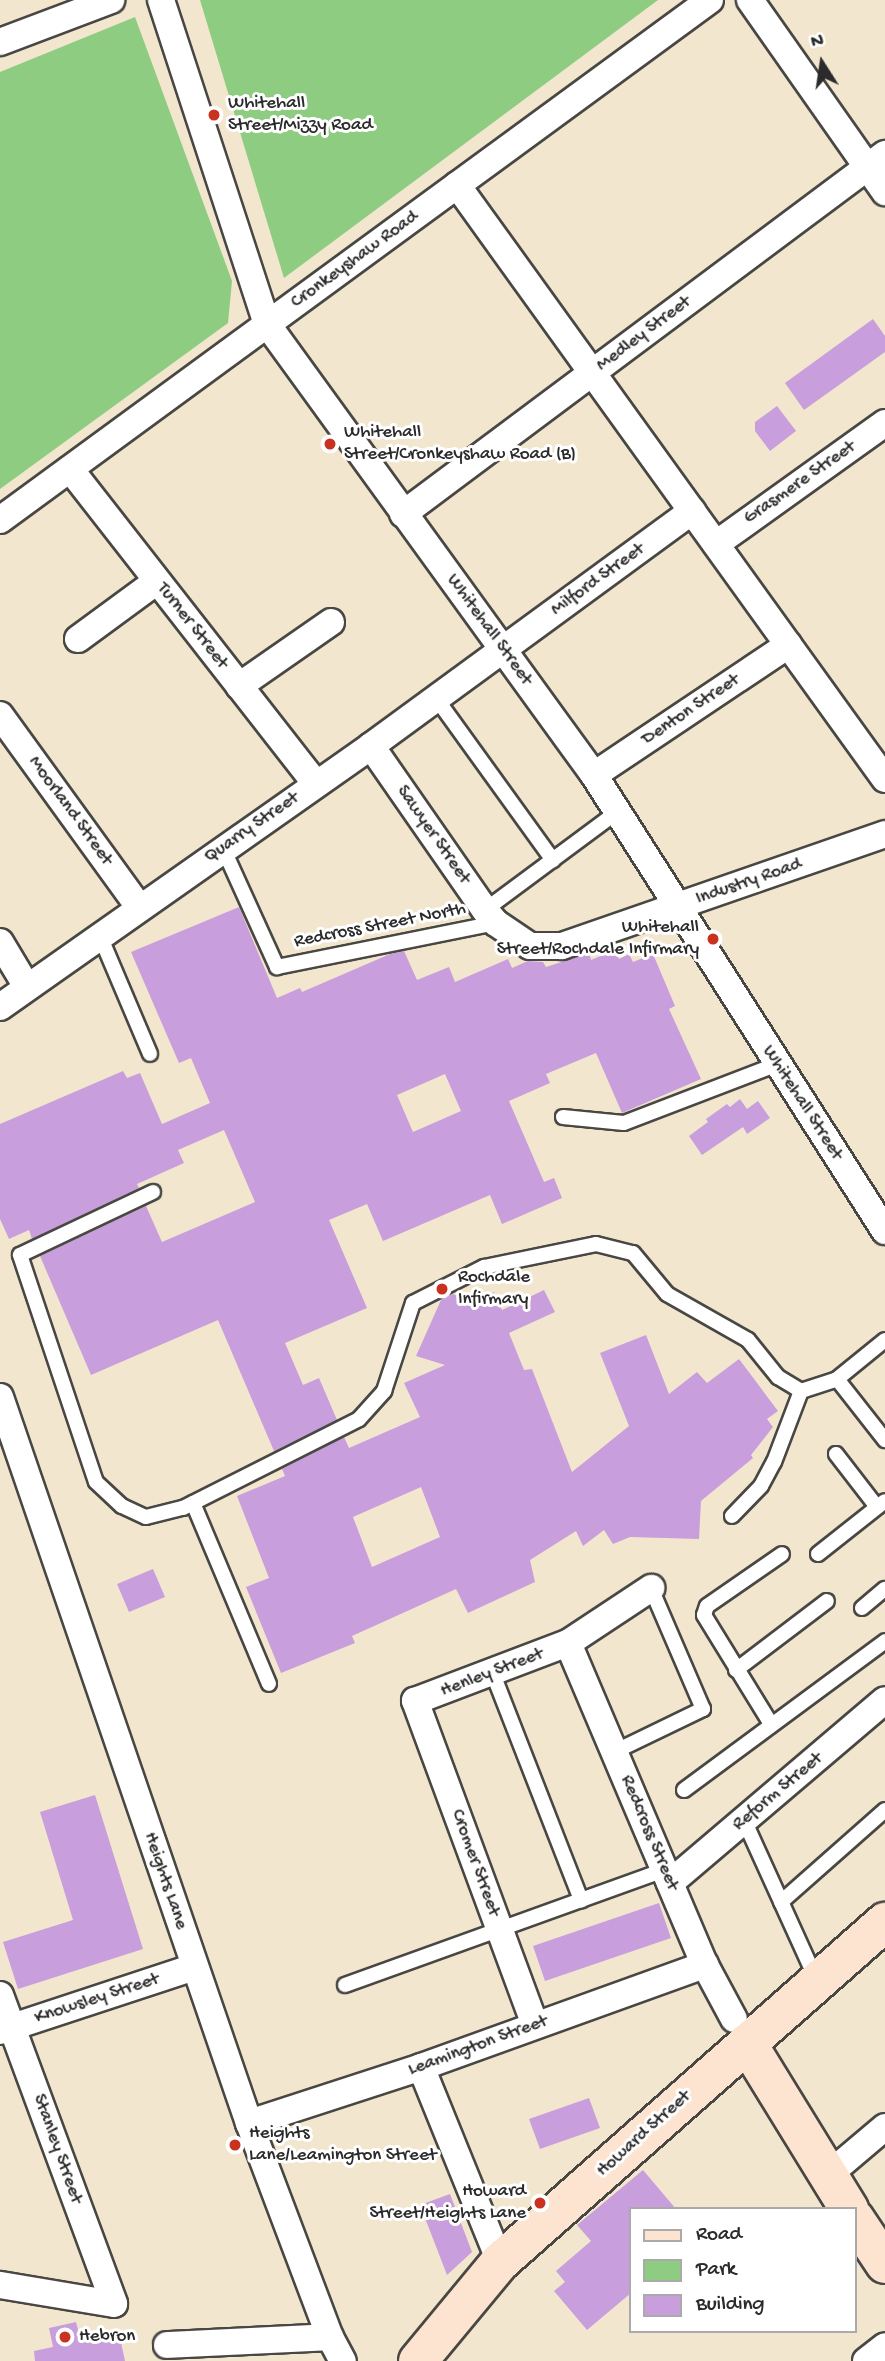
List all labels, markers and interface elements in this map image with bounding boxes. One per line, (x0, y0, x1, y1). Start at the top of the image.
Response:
north arrow (787, 28, 857, 98)
text: N (809, 29, 826, 55)
place label: Whitehall Street/Mizzy Road (228, 93, 373, 137)
marker: Whitehall Street/Mizzy Road (206, 107, 222, 123)
street label: Cronkeyshaw Road (287, 206, 423, 314)
street label: Medley Street (592, 291, 696, 377)
place label: Whitehall Street/Cronkeyshaw Road (B) (344, 422, 576, 466)
marker: Whitehall Street/Cronkeyshaw Road (B) (322, 436, 338, 452)
street label: Grasmere Street (740, 436, 860, 530)
street label: Milford Street (547, 538, 649, 622)
street label: Whitehall Street (441, 570, 537, 690)
street label: Turner Street (151, 578, 233, 674)
street label: Denton Street (638, 669, 744, 751)
street label: Moorland Street (23, 752, 117, 870)
street label: Sawyer Street (391, 781, 475, 889)
street label: Quarry Street (200, 787, 304, 869)
street label: Industry Road (693, 853, 805, 911)
street label: Redcross Street North (292, 898, 468, 954)
place label: Whitehall Street/Rochdale Infirmary (497, 917, 699, 961)
marker: Whitehall Street/Rochdale Infirmary (705, 931, 721, 947)
street label: Whitehall Street (756, 1041, 848, 1165)
place label: Rochdale Infirmary (458, 1267, 530, 1311)
marker: Rochdale Infirmary (432, 1279, 452, 1299)
street label: Henley Street (437, 1643, 547, 1703)
street label: Reform Street (728, 1748, 828, 1836)
street label: Redcross Street (614, 1772, 684, 1894)
street label: Cromer Street (445, 1806, 505, 1920)
street label: Heights Lane (138, 1829, 192, 1933)
street label: Knowsley Street (32, 1968, 162, 2030)
street label: Leamington Street (405, 2010, 551, 2082)
street label: Howard Street (592, 2086, 696, 2182)
street label: Stanley Street (27, 2091, 87, 2207)
place label: Heights Lane/Leamington Street (249, 2123, 436, 2167)
marker: Heights Lane/Leamington Street (227, 2137, 243, 2153)
place label: Howard Street/Heights Lane (369, 2181, 526, 2225)
marker: Howard Street/Heights Lane (532, 2195, 548, 2211)
legend (630, 2207, 857, 2333)
text: Road (696, 2223, 742, 2248)
text: Park (696, 2258, 736, 2283)
text: Building (696, 2293, 765, 2318)
place label: Hebron (79, 2326, 135, 2348)
marker: Hebron (57, 2329, 73, 2345)

